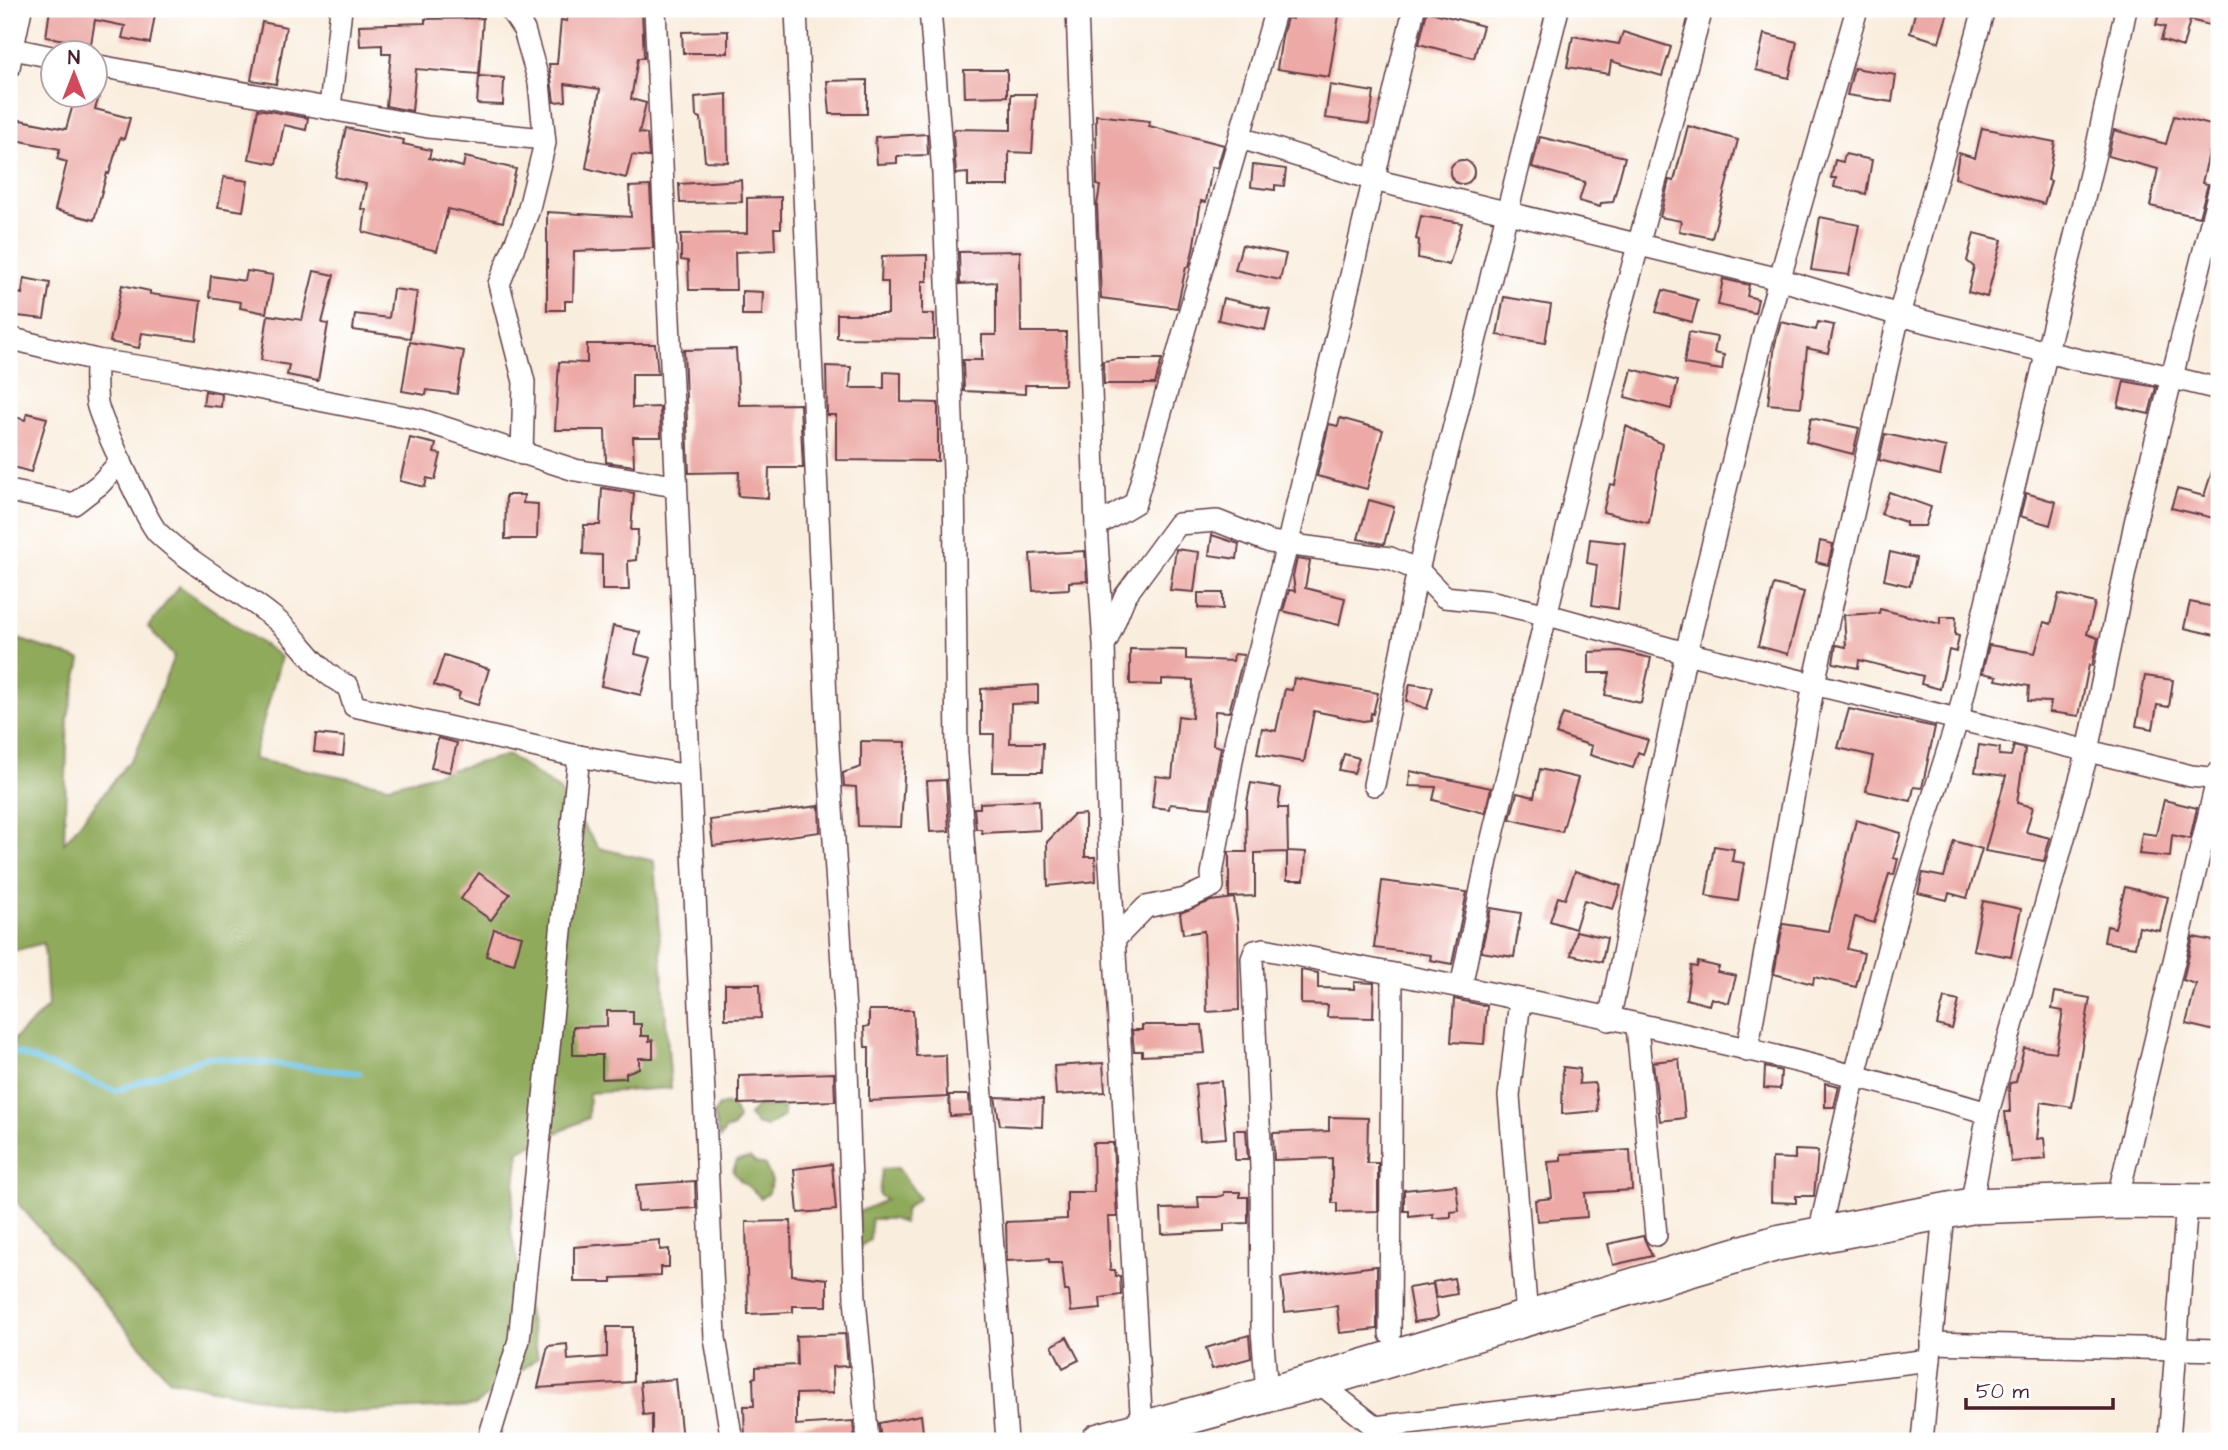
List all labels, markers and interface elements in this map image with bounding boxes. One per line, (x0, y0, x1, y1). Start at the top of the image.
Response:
north arrow (38, 38, 108, 108)
text: N (68, 45, 80, 72)
scale bar (1966, 1366, 2112, 1410)
text: 50 m (1976, 1377, 2030, 1406)

